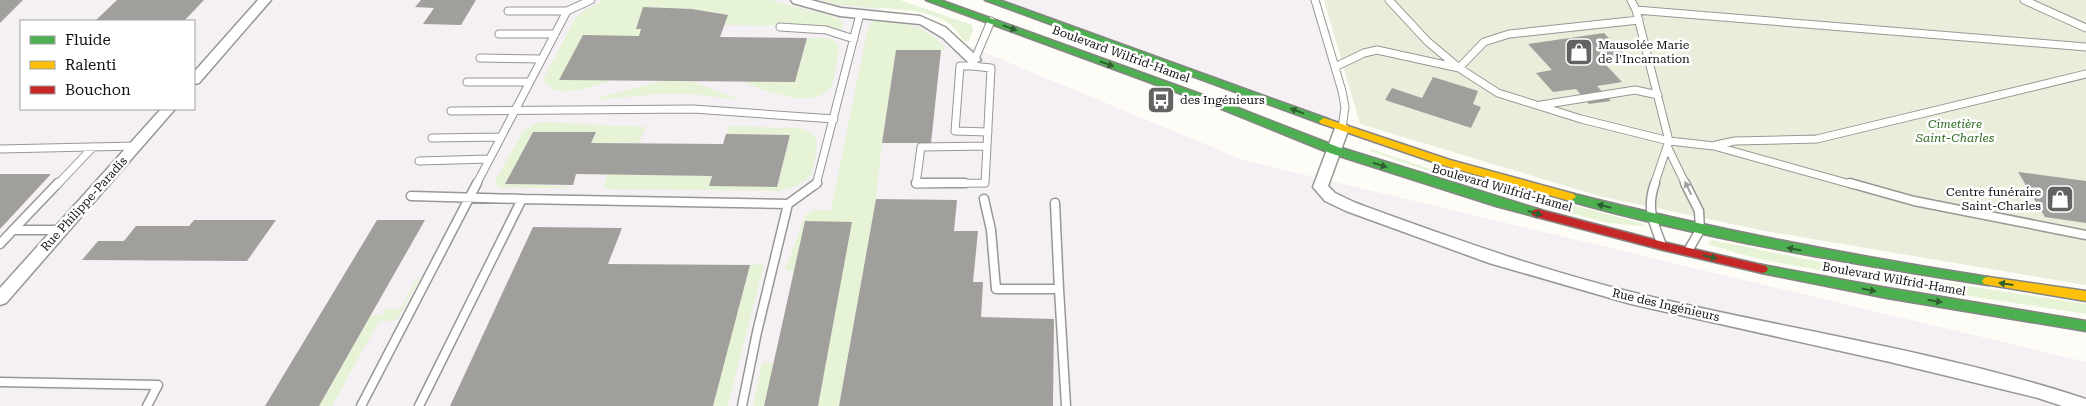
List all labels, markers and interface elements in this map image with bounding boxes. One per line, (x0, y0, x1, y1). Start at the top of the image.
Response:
legend (20, 20, 195, 110)
street label: Boulevard Wilfrid-Hamel (1050, 23, 1192, 86)
one-way arrow (1003, 24, 1018, 32)
text: Fluide (65, 31, 111, 49)
shop icon: Mausolée Marie de l'Incarnation (1564, 37, 1594, 67)
place label: Mausolée Marie de l'Incarnation (1598, 38, 1690, 66)
text: Ralenti (65, 56, 117, 74)
one-way arrow (1100, 60, 1115, 68)
text: Bouchon (65, 81, 131, 99)
bus stop icon: des Ingénieurs (1146, 85, 1176, 115)
place label: des Ingénieurs (1180, 93, 1265, 107)
one-way arrow (1289, 107, 1304, 115)
park label: Cimetière Saint-Charles (1915, 117, 1995, 145)
street label: Rue Philippe-Paradis (38, 154, 130, 254)
street label: Boulevard Wilfrid-Hamel (1430, 161, 1574, 215)
one-way arrow (1373, 162, 1388, 170)
one-way arrow (1683, 181, 1691, 195)
shop icon: Centre funéraire Saint-Charles (2045, 184, 2075, 214)
place label: Centre funéraire Saint-Charles (1946, 185, 2041, 213)
one-way arrow (1596, 202, 1611, 210)
one-way arrow (1528, 209, 1543, 217)
one-way arrow (1786, 245, 1801, 253)
one-way arrow (1702, 253, 1718, 261)
street label: Boulevard Wilfrid-Hamel (1821, 259, 1967, 299)
one-way arrow (1998, 280, 2014, 288)
street label: Rue des Ingénieurs (1611, 286, 1721, 324)
one-way arrow (1861, 286, 1877, 294)
one-way arrow (1927, 298, 1943, 306)

